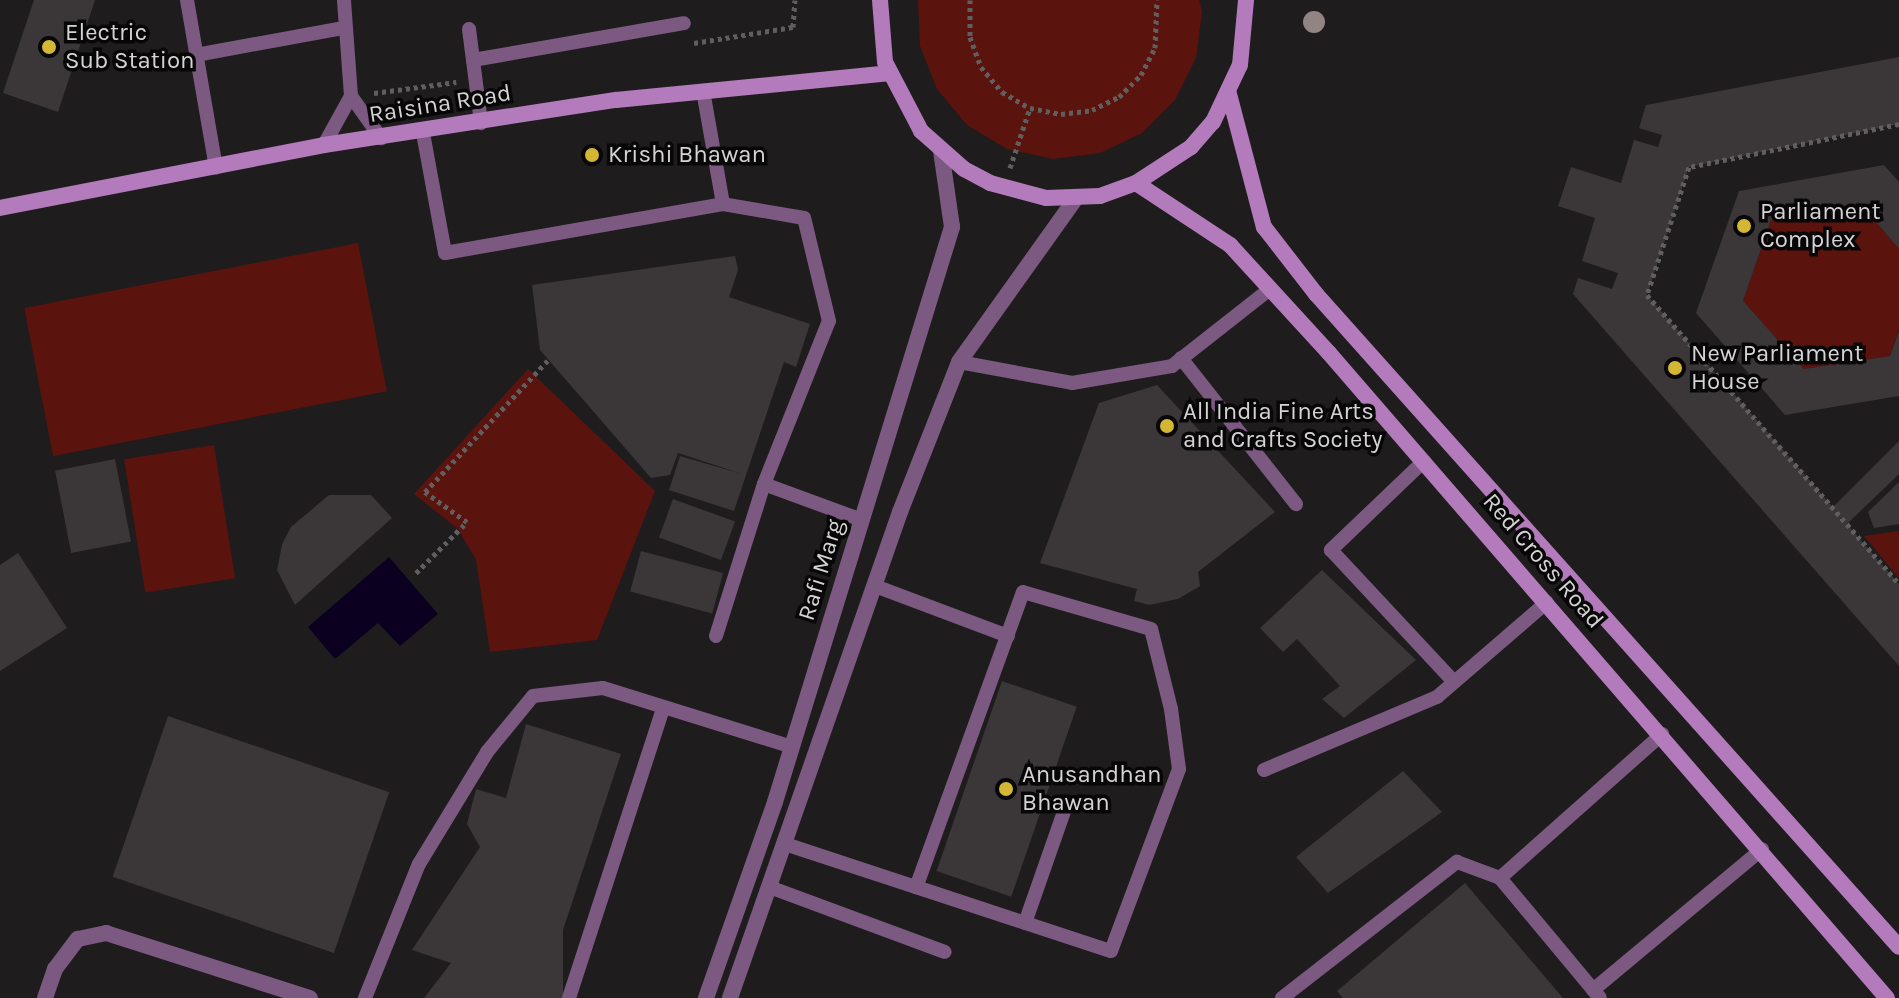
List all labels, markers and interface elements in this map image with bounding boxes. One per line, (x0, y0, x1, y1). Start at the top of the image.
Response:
place label: Electric Sub Station (65, 19, 194, 75)
marker: Electric Sub Station (40, 38, 58, 56)
street label: Raisina Road (367, 79, 513, 129)
place label: Krishi Bhawan (608, 141, 766, 169)
marker: Krishi Bhawan (583, 146, 601, 164)
place label: Parliament Complex (1760, 198, 1881, 254)
marker: Parliament Complex (1735, 217, 1753, 235)
place label: New Parliament House (1691, 340, 1863, 396)
marker: New Parliament House (1666, 359, 1684, 377)
place label: All India Fine Arts and Crafts Society (1183, 398, 1382, 454)
marker: All India Fine Arts and Crafts Society (1158, 417, 1176, 435)
street label: Red Cross Road (1476, 488, 1610, 634)
street label: Rafi Marg (792, 516, 850, 624)
place label: Anusandhan Bhawan (1022, 761, 1162, 817)
marker: Anusandhan Bhawan (997, 780, 1015, 798)

